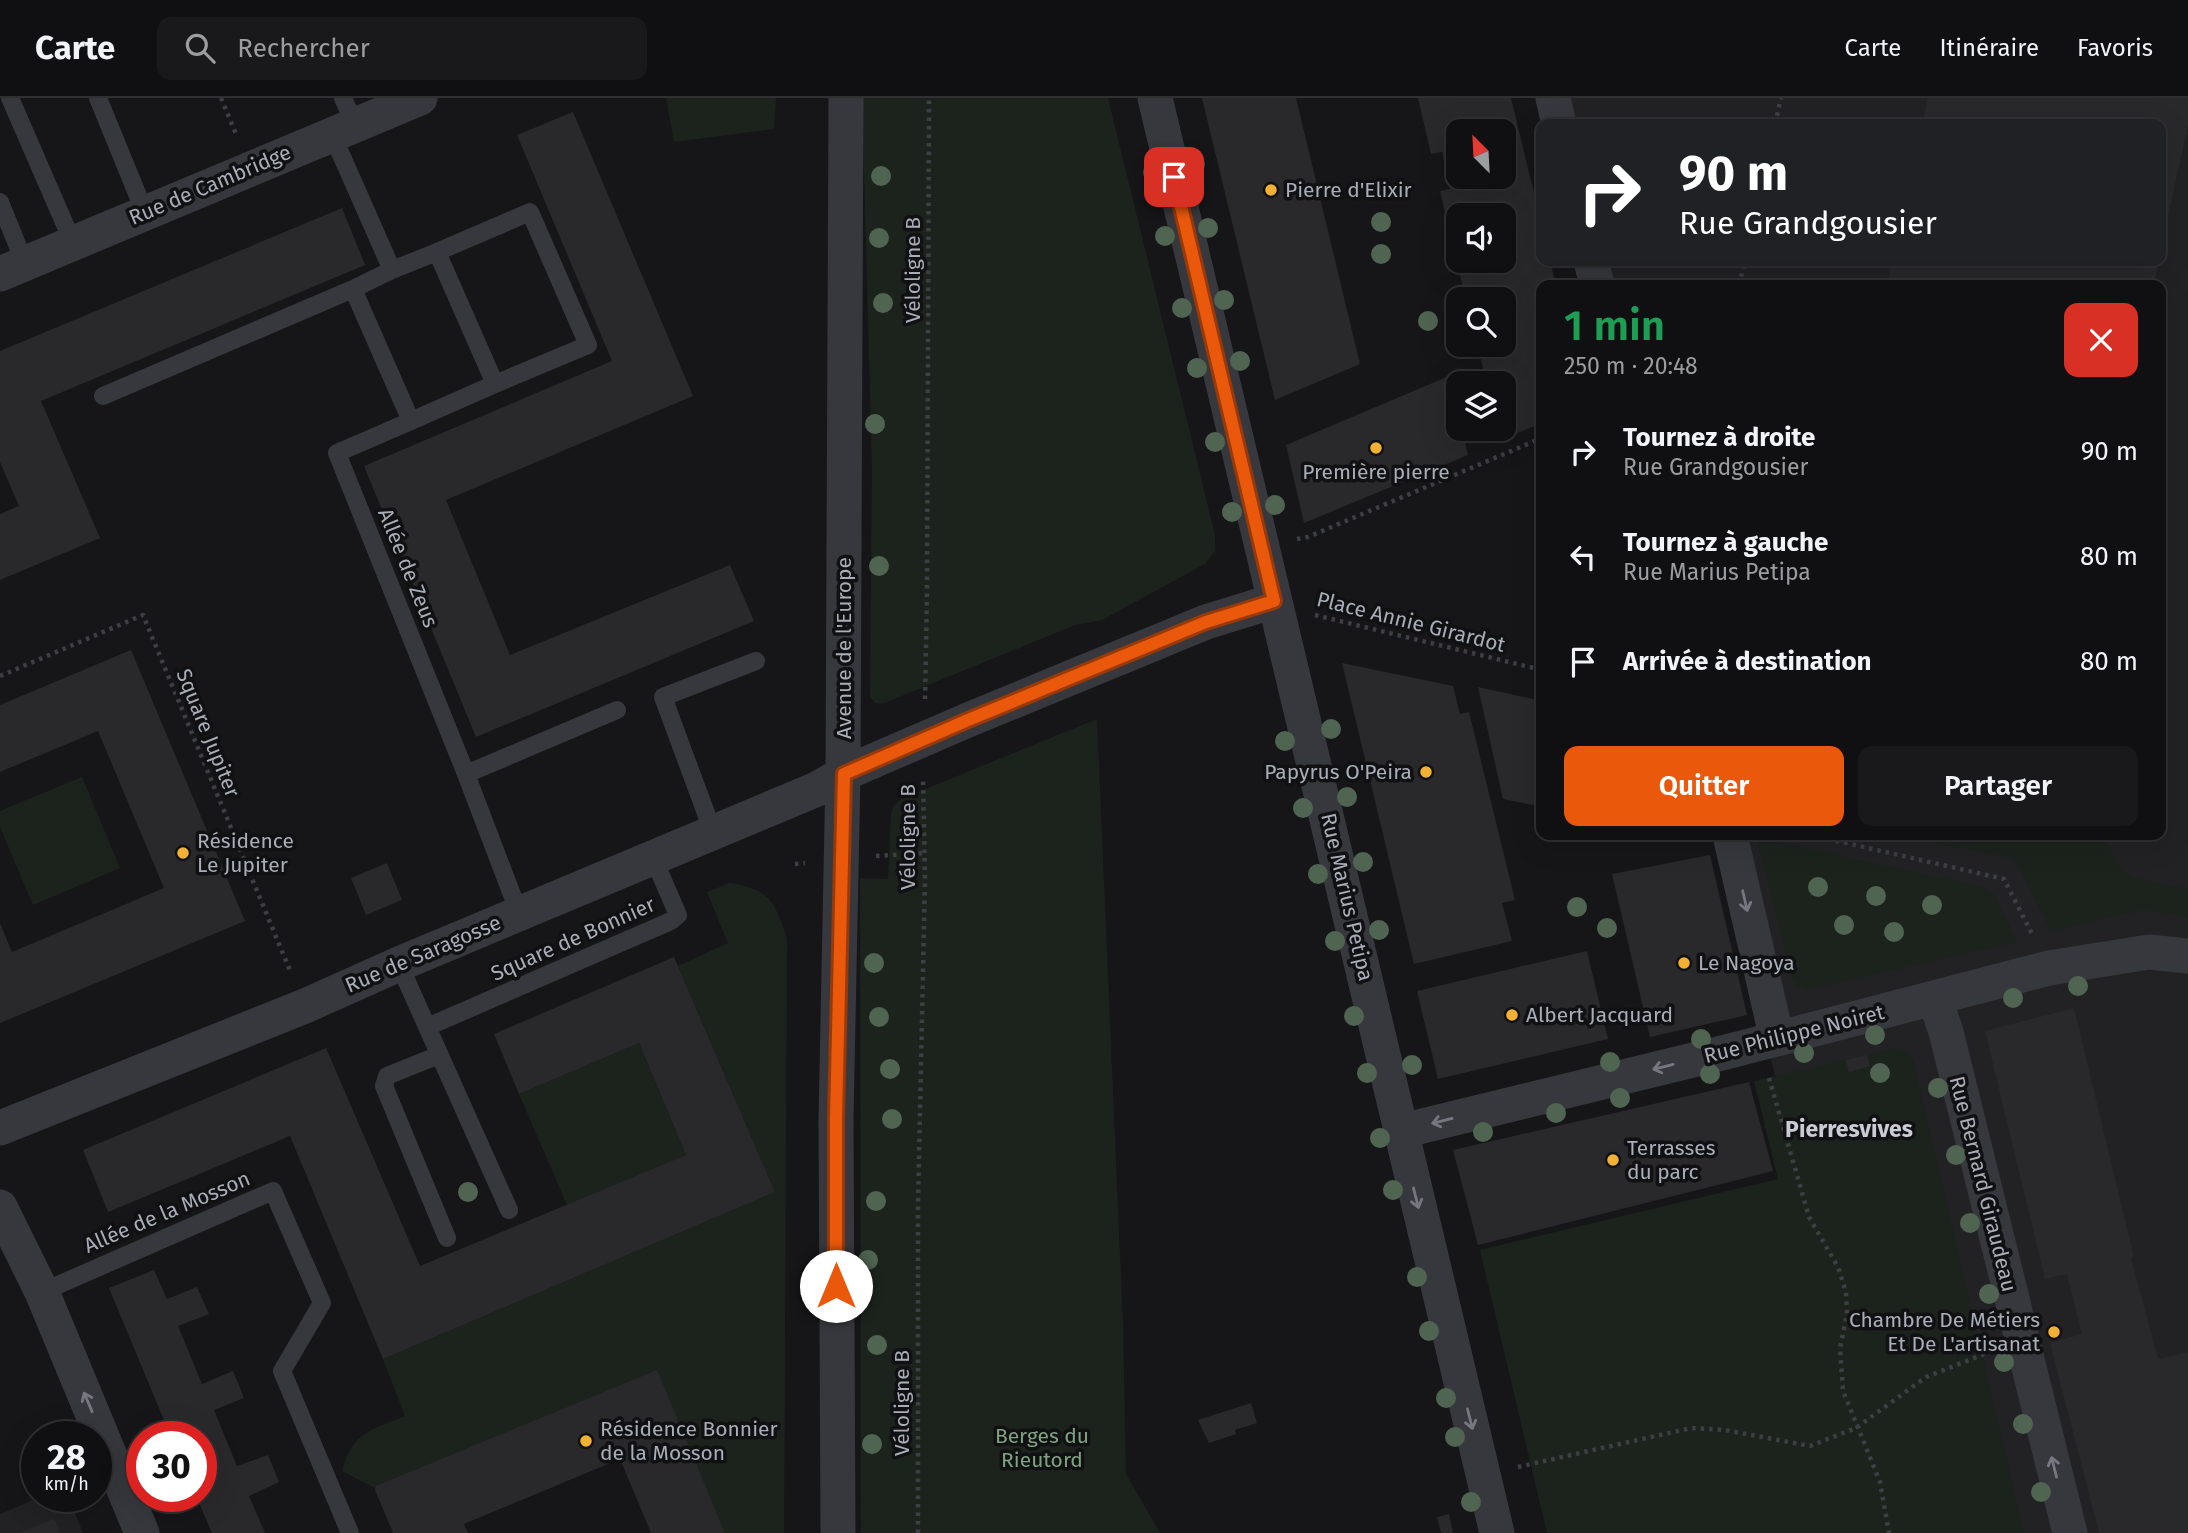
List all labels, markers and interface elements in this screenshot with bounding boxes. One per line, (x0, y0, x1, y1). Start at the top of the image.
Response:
search box (157, 17, 647, 80)
text: Carte (35, 28, 115, 68)
icon: search (181, 29, 219, 67)
text: Rechercher (237, 33, 370, 64)
text: Carte (1845, 34, 1901, 62)
text: Itinéraire (1939, 34, 2039, 62)
text: Favoris (2077, 34, 2153, 62)
north arrow (1446, 119, 1516, 189)
map controls (1446, 119, 1516, 441)
street label: Rue de Cambridge (125, 139, 295, 231)
text: 90 m (1679, 144, 1788, 203)
pin (1144, 147, 1204, 207)
icon: right (1564, 147, 1655, 238)
icon: arrive (1155, 158, 1193, 196)
place label: Pierre d'Elixir (1285, 177, 1412, 203)
marker: Pierre d'Elixir (1263, 182, 1279, 198)
button: sound (1446, 203, 1516, 273)
text: Rue Grandgousier (1679, 204, 1937, 242)
street label: Véloligne B (900, 217, 926, 323)
button: search (1446, 287, 1516, 357)
text: 1 min (1564, 301, 1665, 351)
button: close (2064, 303, 2138, 377)
text: 250 m · 20:48 (1564, 352, 1698, 380)
button: layers (1446, 371, 1516, 441)
text: Tournez à droite (1623, 422, 1815, 453)
icon: right (1564, 433, 1602, 471)
text: 90 m (2081, 436, 2138, 467)
marker: Première pierre (1368, 440, 1384, 456)
text: Rue Grandgousier (1623, 453, 1808, 481)
place label: Première pierre (1302, 459, 1450, 485)
street label: Allée de Zeus (372, 505, 444, 632)
text: Tournez à gauche (1623, 527, 1828, 558)
icon: left (1564, 538, 1602, 576)
text: 80 m (2080, 541, 2138, 572)
street label: Avenue de l'Europe (831, 557, 857, 739)
text: Rue Marius Petipa (1623, 558, 1811, 586)
street label: Place Annie Girardot (1314, 586, 1508, 658)
icon: arrive (1564, 643, 1602, 681)
text: Arrivée à destination (1623, 646, 1872, 677)
text: 80 m (2080, 646, 2138, 677)
street label: Square Jupiter (170, 665, 246, 801)
button: Quitter (1564, 746, 1844, 826)
button: Partager (1858, 746, 2138, 826)
place label: Papyrus O'Peira (1264, 759, 1412, 785)
marker: Papyrus O'Peira (1418, 764, 1434, 780)
street label: Véloligne B (895, 784, 921, 890)
street label: Rue Marius Petipa (1315, 811, 1379, 983)
place label: Résidence Le Jupiter (197, 828, 294, 878)
marker: Résidence Le Jupiter (175, 845, 191, 861)
one-way arrow (1739, 889, 1753, 912)
street label: Square de Bonnier (487, 891, 659, 987)
street label: Rue de Saragosse (341, 909, 505, 999)
place label: Le Nagoya (1698, 950, 1795, 976)
marker: Le Nagoya (1676, 955, 1692, 971)
street label: Rue Philippe Noiret (1701, 999, 1887, 1069)
place label: Albert Jacquard (1526, 1002, 1673, 1028)
marker: Albert Jacquard (1504, 1007, 1520, 1023)
one-way arrow (1652, 1061, 1675, 1074)
street label: Rue Bernard Giraudeau (1944, 1074, 2022, 1294)
one-way arrow (1431, 1115, 1454, 1128)
district label: Pierresvives (1785, 1115, 1913, 1143)
place label: Terrasses du parc (1627, 1135, 1716, 1185)
marker: Terrasses du parc (1605, 1152, 1621, 1168)
street label: Allée de la Mosson (80, 1165, 254, 1259)
one-way arrow (1411, 1186, 1424, 1208)
position arrow (799, 1249, 873, 1323)
place label: Chambre De Métiers Et De L'artisanat (1849, 1307, 2040, 1357)
marker: Chambre De Métiers Et De L'artisanat (2046, 1324, 2062, 1340)
street label: Véloligne B (889, 1350, 915, 1456)
one-way arrow (80, 1392, 93, 1413)
one-way arrow (1464, 1407, 1477, 1430)
place label: Résidence Bonnier de la Mosson (600, 1416, 778, 1466)
speed limit sign: 30 (126, 1421, 217, 1512)
park label: Berges du Rieutord (995, 1423, 1089, 1473)
marker: Résidence Bonnier de la Mosson (578, 1433, 594, 1449)
text: 28 (47, 1436, 86, 1478)
one-way arrow (2047, 1456, 2060, 1479)
text: km/h (44, 1473, 89, 1495)

